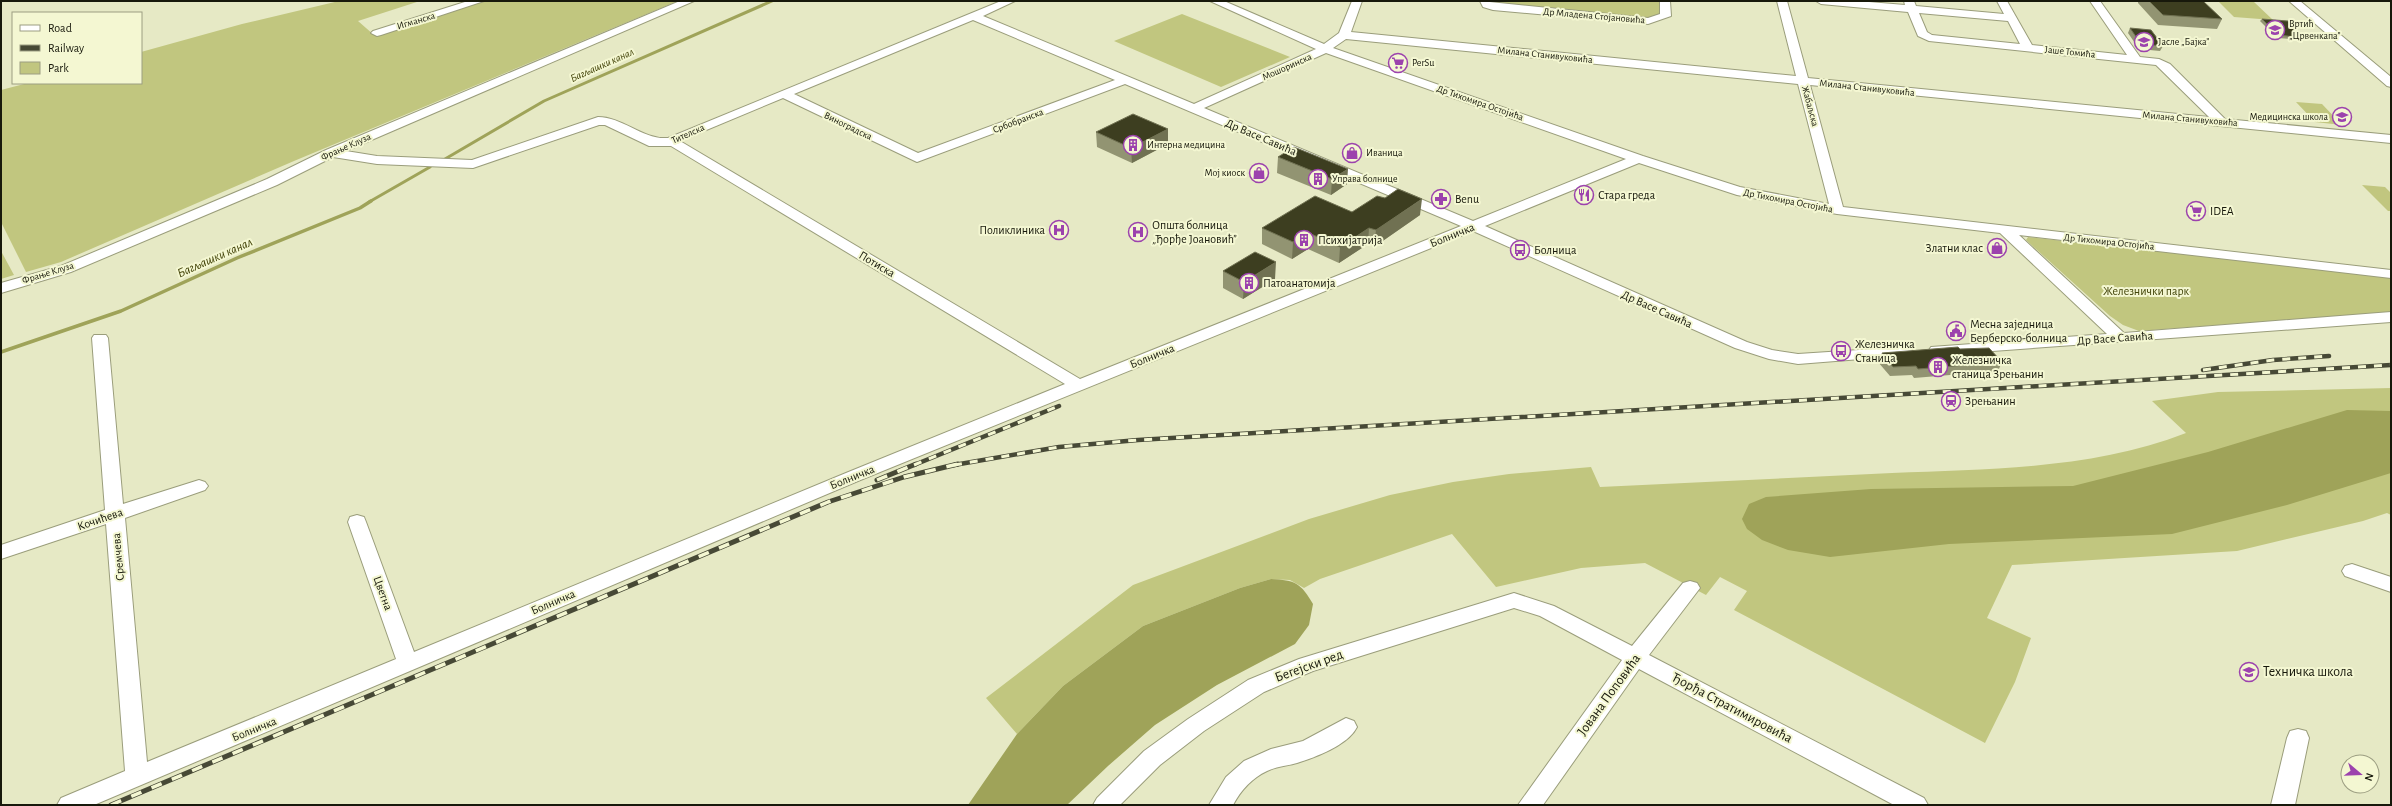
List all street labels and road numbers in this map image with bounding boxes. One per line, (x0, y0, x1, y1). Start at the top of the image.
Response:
street label: Др Младена Стојановића (1542, 7, 1646, 25)
street label: Игманска (396, 10, 437, 32)
street label: Јаше Томића (2044, 44, 2096, 60)
street label: Милана Станивуковића (1497, 45, 1594, 65)
street label: Мошоринска (1261, 51, 1314, 82)
street label: Милана Станивуковића (1819, 78, 1916, 98)
street label: Др Тихомира Остојића (1435, 83, 1525, 123)
street label: Жабаљска (1800, 85, 1820, 128)
street label: Србобранска (991, 107, 1045, 135)
street label: Виноградска (822, 110, 874, 142)
street label: Милана Станивуковића (2142, 110, 2239, 128)
street label: Др Васе Савића (1224, 117, 1299, 158)
street label: Тителска (670, 122, 706, 146)
street label: Фрање Клуза (320, 131, 373, 162)
street label: Др Тихомира Остојића (1742, 187, 1834, 215)
street label: Болничка (1428, 220, 1476, 249)
street label: Др Тихомира Остојића (2063, 232, 2155, 252)
street label: Потиска (857, 249, 897, 280)
street label: Фрање Клуза (21, 260, 75, 286)
street label: Др Васе Савића (1620, 288, 1695, 330)
street label: Др Васе Савића (2077, 329, 2154, 347)
street label: Болничка (1128, 341, 1176, 370)
street label: Болничка (828, 462, 876, 491)
street label: Кочићева (76, 505, 125, 532)
street label: Сремчева (110, 532, 126, 581)
street label: Цветна (371, 574, 395, 612)
street label: Болничка (529, 587, 577, 617)
street label: Бегејски ред (1273, 647, 1345, 685)
street label: Јована Поповића (1575, 651, 1644, 738)
street label: Ђорђа Стратимировића (1669, 670, 1795, 746)
street label: Болничка (230, 714, 278, 743)

